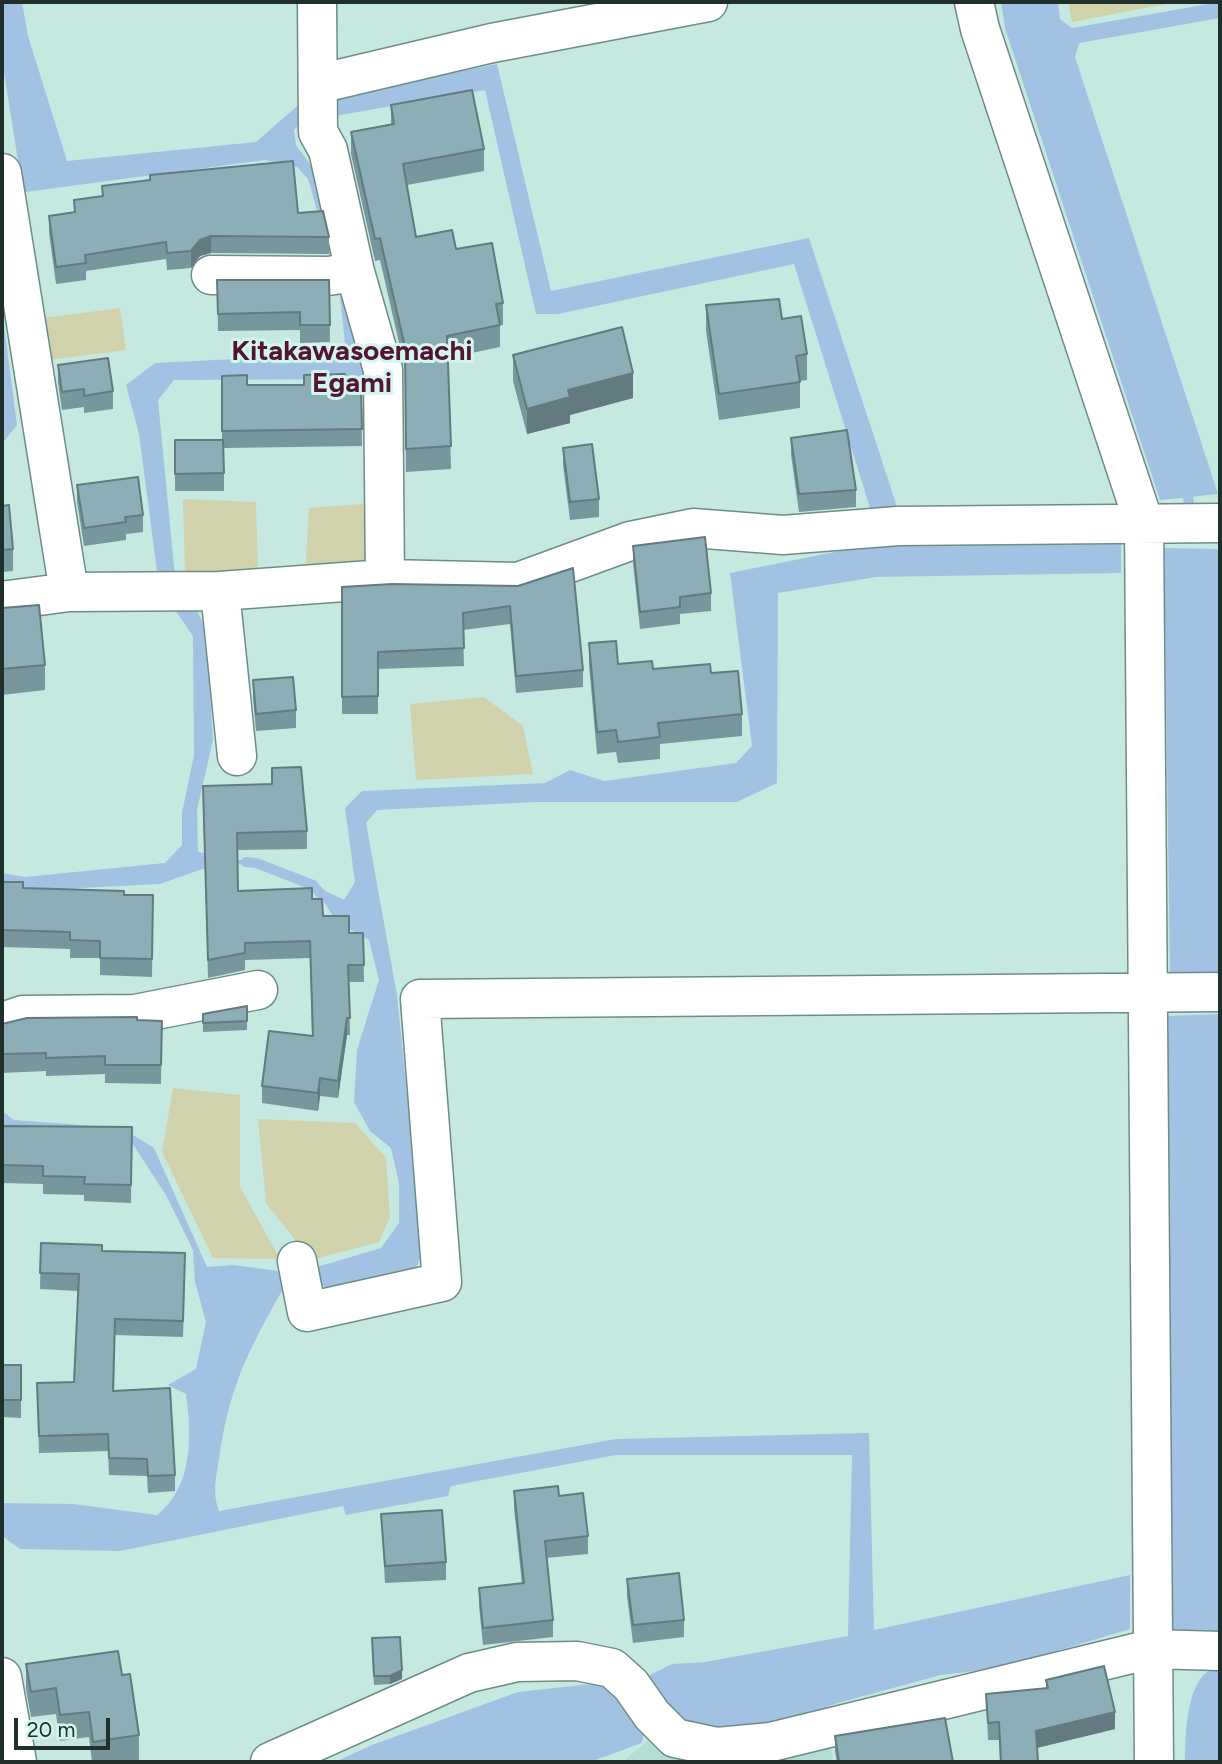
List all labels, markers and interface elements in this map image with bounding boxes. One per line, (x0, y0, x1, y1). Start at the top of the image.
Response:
district label: Kitakawasoemachi Egami (231, 335, 473, 401)
scale bar (18, 1704, 114, 1748)
text: 20 m (27, 1717, 75, 1742)

